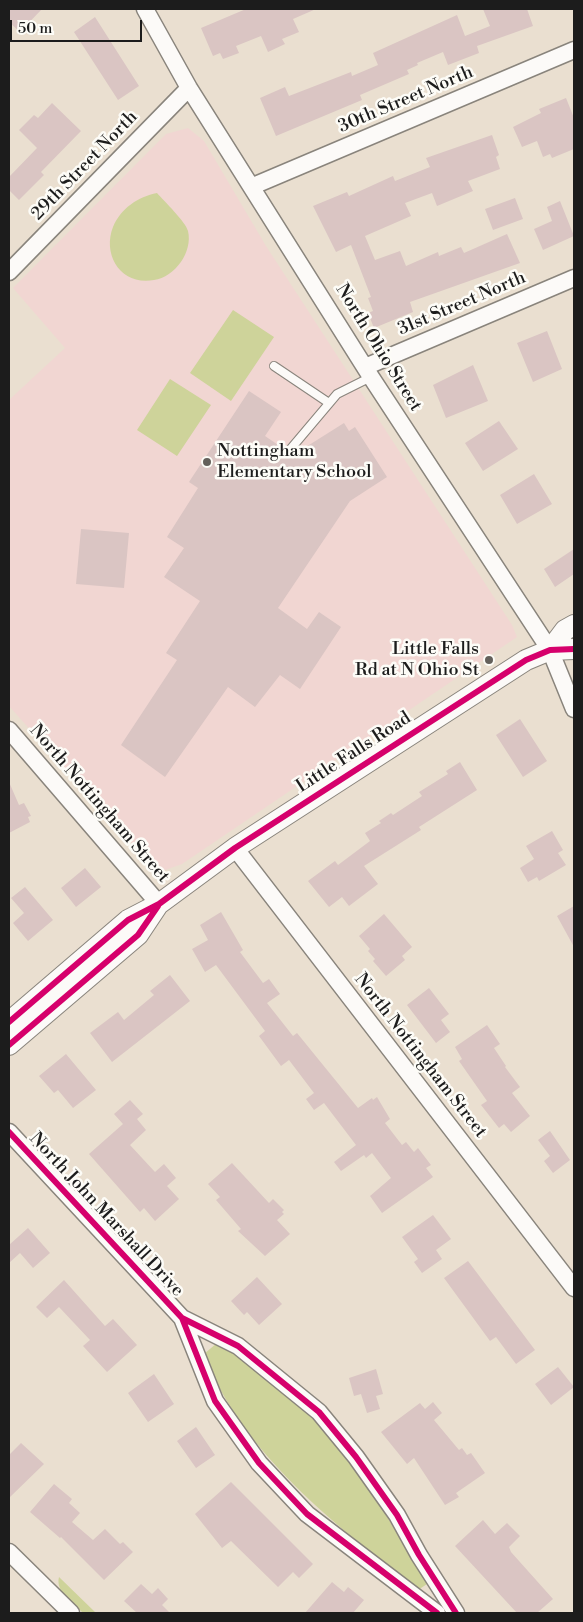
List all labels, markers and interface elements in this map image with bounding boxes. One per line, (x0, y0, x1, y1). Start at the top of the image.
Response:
scale bar (12, 10, 145, 42)
text: 50 m (18, 19, 52, 38)
street label: 30th Street North (335, 62, 477, 138)
street label: 29th Street North (27, 107, 143, 225)
street label: 31st Street North (395, 267, 529, 341)
street label: North Ohio Street (330, 280, 426, 416)
place label: Nottingham Elementary School (217, 441, 372, 484)
marker: Nottingham Elementary School (201, 456, 213, 468)
place label: Little Falls Rd at N Ohio St (355, 639, 479, 682)
marker: Little Falls Rd at N Ohio St (483, 654, 495, 666)
street label: Little Falls Road (293, 708, 415, 798)
street label: North Nottingham Street (24, 720, 174, 888)
street label: North Nottingham Street (349, 969, 491, 1143)
street label: North John Marshall Drive (24, 1129, 188, 1301)

